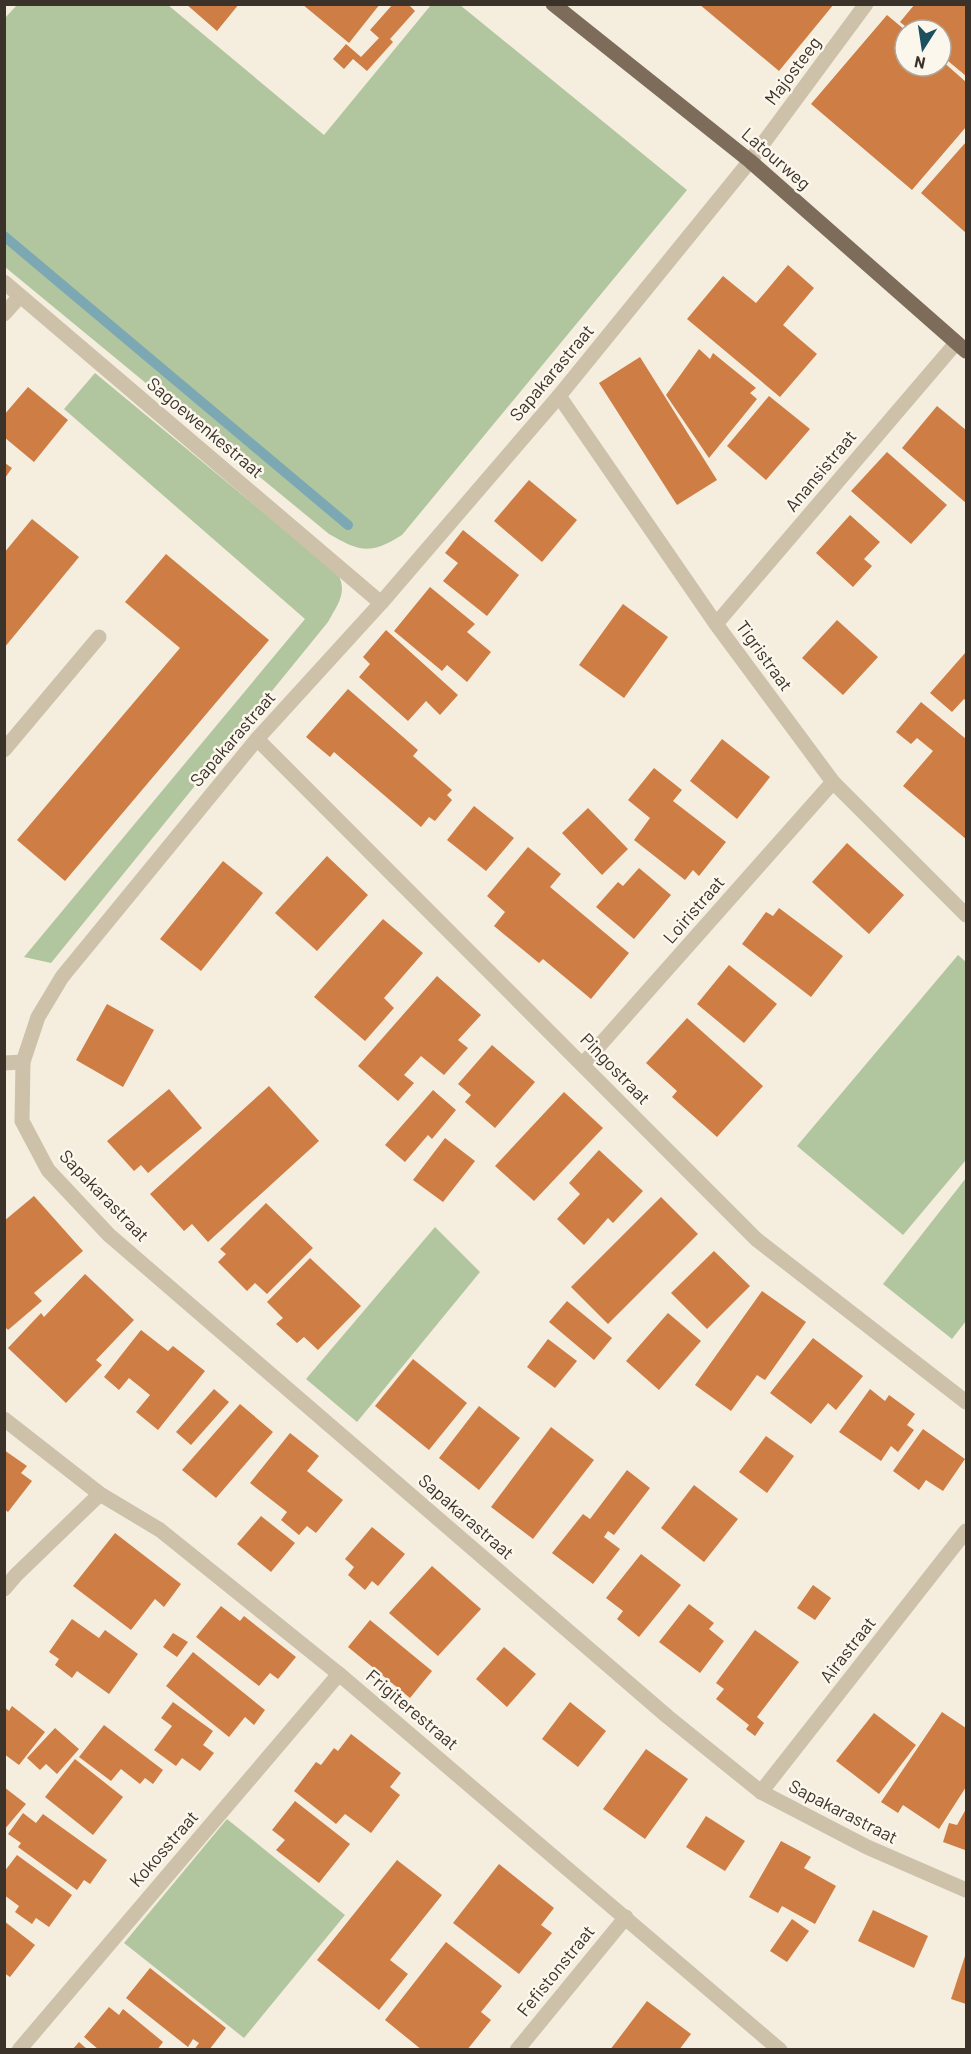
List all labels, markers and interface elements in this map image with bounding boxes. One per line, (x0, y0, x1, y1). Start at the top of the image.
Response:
north arrow (893, 18, 953, 78)
street label: Majosteeg (759, 32, 825, 109)
text: N (913, 53, 927, 74)
street label: Latourweg (738, 122, 816, 194)
street label: Sapakarastraat (505, 320, 598, 425)
street label: Sagoewenkestraat (143, 372, 268, 482)
street label: Anansistraat (780, 425, 861, 515)
street label: Tigristraat (732, 616, 798, 695)
street label: Sapakarastraat (185, 686, 280, 791)
street label: Loiristraat (658, 871, 729, 948)
street label: Pingostraat (576, 1028, 655, 1109)
street label: Sapakarastraat (55, 1145, 154, 1246)
street label: Sapakarastraat (414, 1469, 519, 1564)
street label: Airastraat (815, 1612, 880, 1687)
street label: Frigiterestraat (362, 1664, 463, 1754)
street label: Sapakarastraat (785, 1774, 902, 1848)
street label: Kokosstraat (124, 1806, 202, 1891)
street label: Fefistonstraat (512, 1920, 599, 2020)

